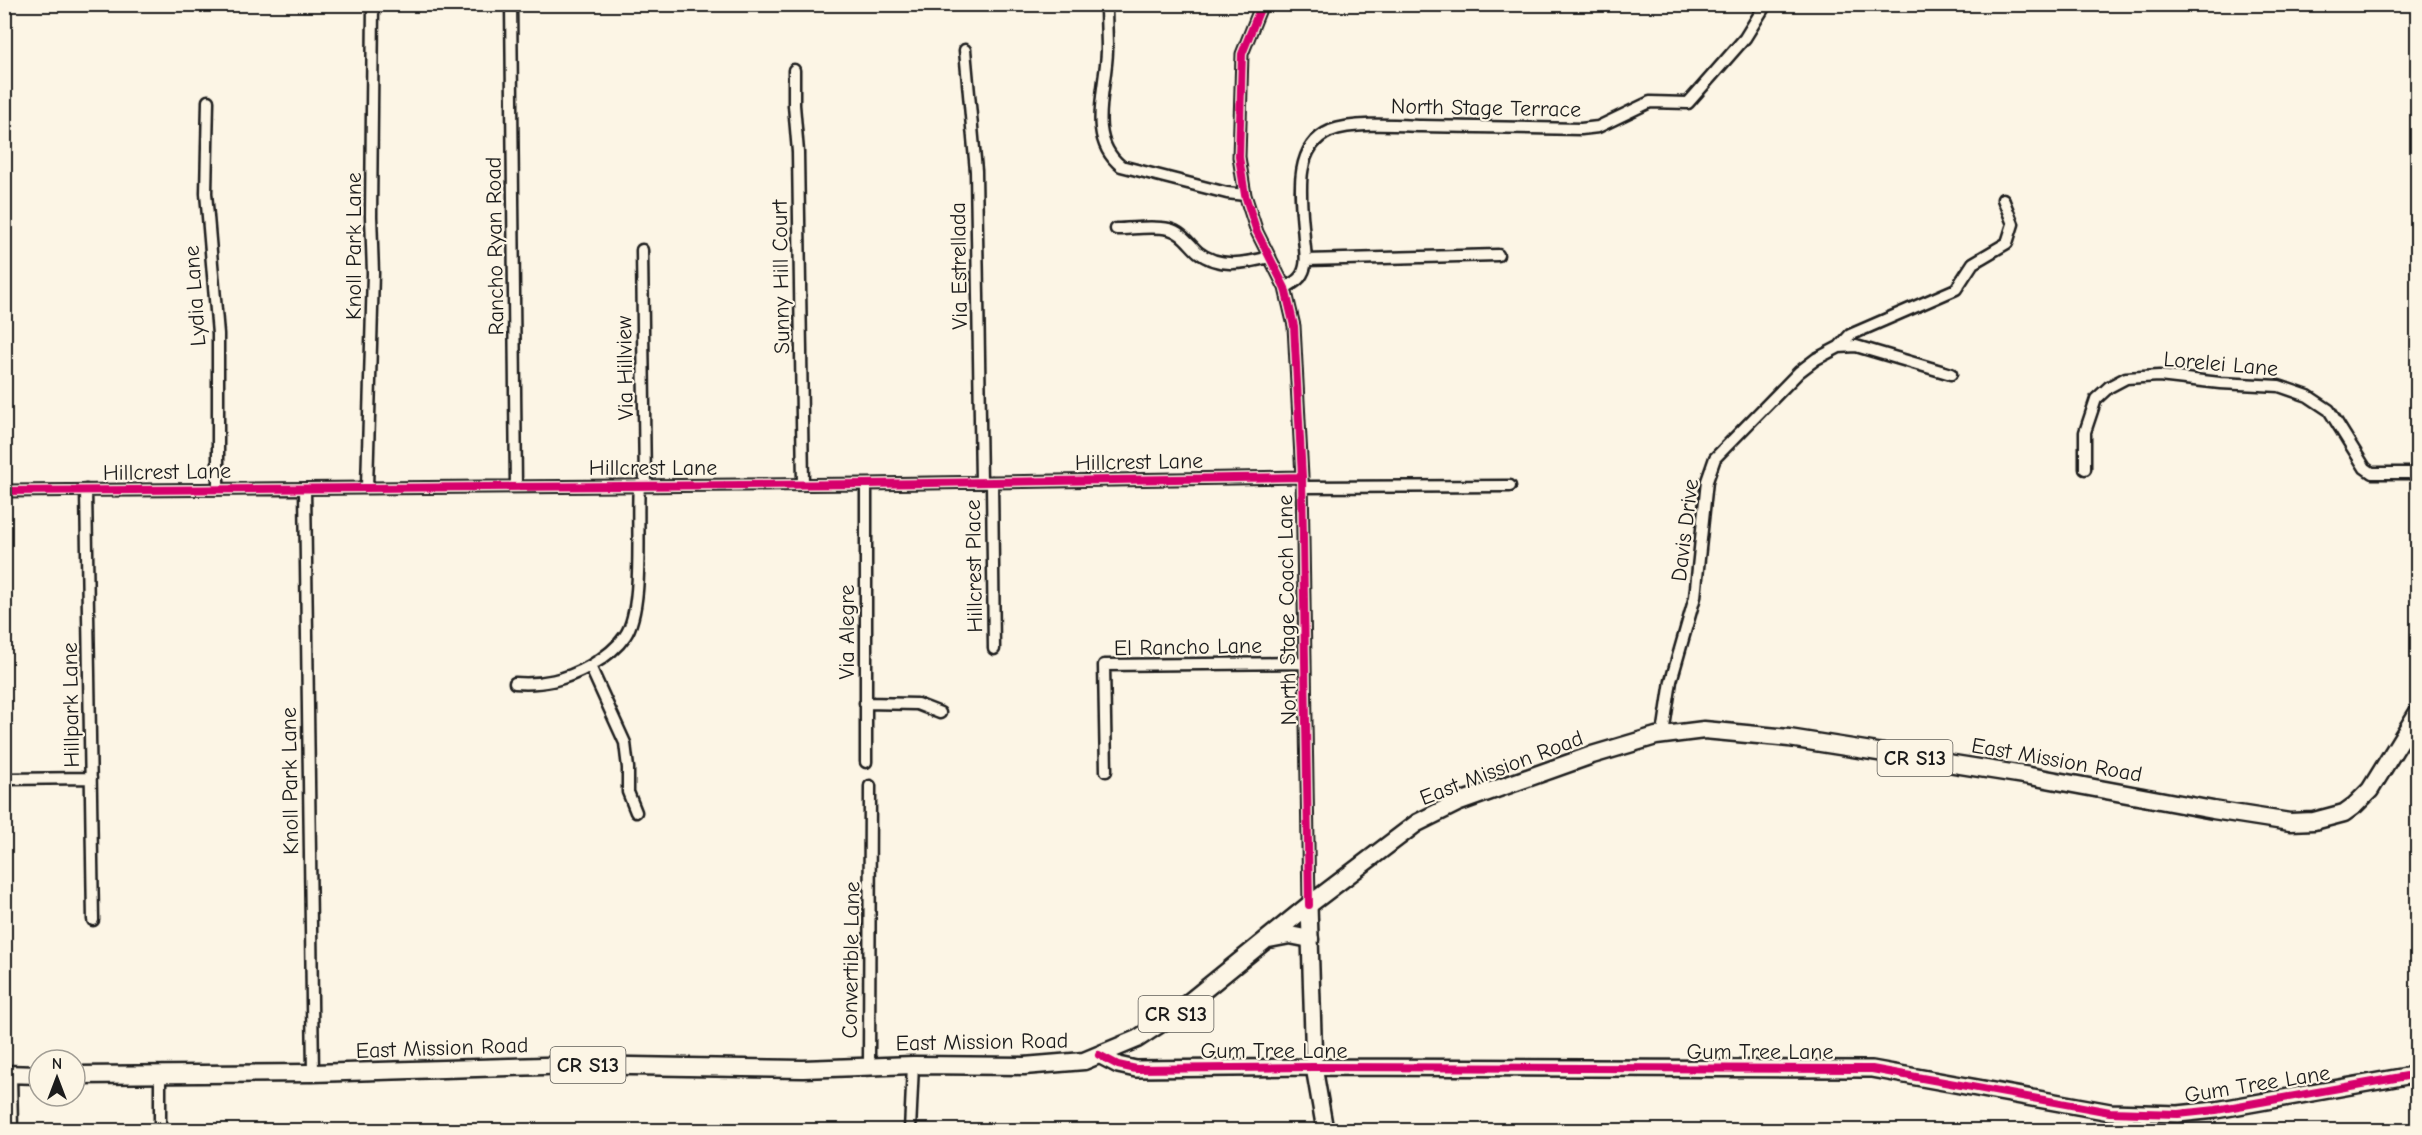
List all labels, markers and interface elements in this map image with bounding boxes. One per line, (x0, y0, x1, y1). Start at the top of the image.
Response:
street label: North Stage Terrace (1391, 93, 1581, 123)
street label: Rancho Ryan Road (480, 156, 510, 336)
street label: Knoll Park Lane (341, 172, 367, 320)
street label: Sunny Hill Court (767, 199, 795, 354)
street label: Via Estrellada (945, 202, 973, 330)
street label: Lydia Lane (179, 245, 211, 347)
street label: Via Hillview (611, 316, 639, 420)
street label: Lorelei Lane (2163, 346, 2279, 382)
street label: Hillcrest Lane (1075, 448, 1203, 476)
street label: Hillcrest Lane (589, 455, 717, 481)
street label: Hillcrest Lane (103, 458, 231, 486)
street label: Davis Drive (1666, 477, 1704, 583)
street label: North Stage Coach Lane (1272, 494, 1302, 726)
street label: Hillcrest Place (960, 499, 988, 633)
street label: Via Alegre (834, 584, 860, 680)
street label: El Rancho Lane (1114, 633, 1262, 661)
street label: Hillpark Lane (57, 642, 85, 768)
street label: Knoll Park Lane (276, 707, 304, 855)
street label: East Mission Road (1416, 725, 1587, 811)
street label: East Mission Road (1969, 732, 2144, 788)
road number: CR S13 (1878, 740, 1952, 776)
street label: Convertible Lane (837, 881, 865, 1039)
road number: CR S13 (1138, 996, 1214, 1032)
street label: East Mission Road (895, 1027, 1069, 1057)
street label: East Mission Road (355, 1032, 529, 1064)
street label: Gum Tree Lane (1201, 1038, 1347, 1064)
street label: Gum Tree Lane (1687, 1039, 1833, 1065)
road number: CR S13 (550, 1047, 626, 1083)
north arrow (27, 1048, 87, 1108)
text: N (52, 1055, 62, 1073)
street label: Gum Tree Lane (2183, 1060, 2332, 1108)

